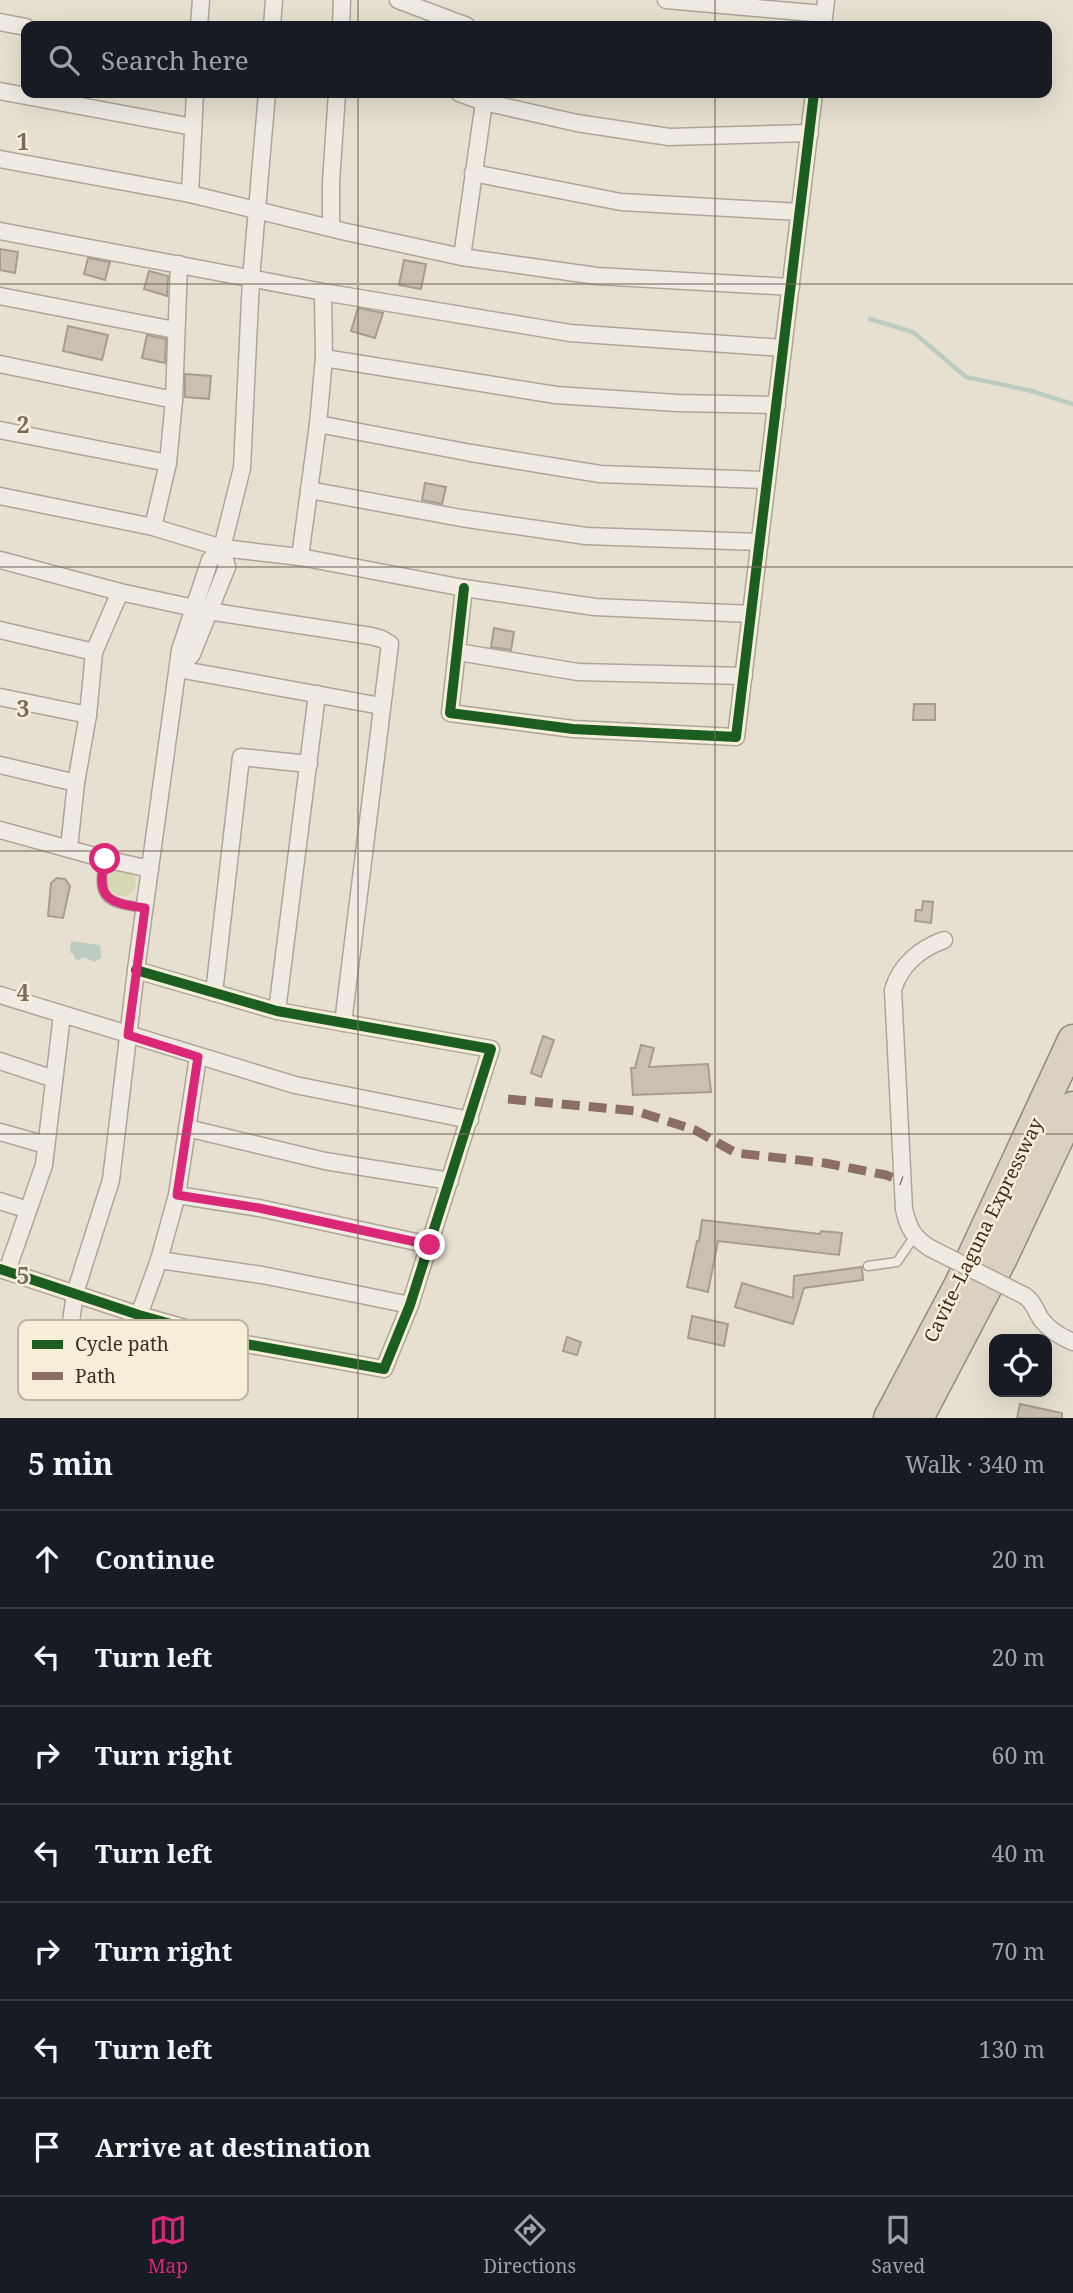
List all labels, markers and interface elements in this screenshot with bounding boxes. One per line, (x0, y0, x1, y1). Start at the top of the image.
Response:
search box (21, 21, 1052, 98)
icon: search (45, 41, 83, 79)
text: Search here (101, 42, 249, 78)
text: 1 (17, 125, 30, 157)
text: 2 (17, 408, 30, 440)
text: 3 (17, 692, 30, 724)
route start (89, 843, 120, 874)
text: 4 (17, 976, 30, 1008)
street label: Cavite–Laguna Expressway (917, 1113, 1049, 1347)
route end (414, 1229, 445, 1260)
text: 5 (17, 1259, 30, 1291)
legend (18, 1320, 248, 1400)
text: Cycle path (75, 1331, 169, 1357)
map controls (989, 1334, 1052, 1397)
button: locate (989, 1334, 1052, 1397)
text: Path (75, 1363, 116, 1389)
text: 5 min (28, 1443, 113, 1484)
text: Walk · 340 m (905, 1448, 1045, 1480)
icon: ahead (28, 1540, 66, 1578)
text: Continue (95, 1541, 215, 1577)
text: 20 m (992, 1543, 1045, 1575)
icon: left (28, 1638, 66, 1676)
text: Turn left (95, 1639, 212, 1675)
text: 20 m (992, 1641, 1045, 1673)
icon: right (28, 1736, 66, 1774)
text: Turn right (95, 1737, 232, 1773)
text: 60 m (992, 1739, 1045, 1771)
icon: left (28, 1834, 66, 1872)
text: Turn left (95, 1835, 212, 1871)
text: 40 m (992, 1837, 1045, 1869)
icon: right (28, 1932, 66, 1970)
text: Turn right (95, 1933, 232, 1969)
text: 70 m (992, 1935, 1045, 1967)
icon: left (28, 2030, 66, 2068)
text: Turn left (95, 2031, 212, 2067)
text: 130 m (979, 2033, 1045, 2065)
icon: arrive (28, 2128, 66, 2166)
text: Arrive at destination (95, 2129, 371, 2165)
tab: Map (148, 2211, 188, 2279)
tab: Directions (483, 2211, 576, 2279)
tab: Saved (871, 2211, 925, 2279)

